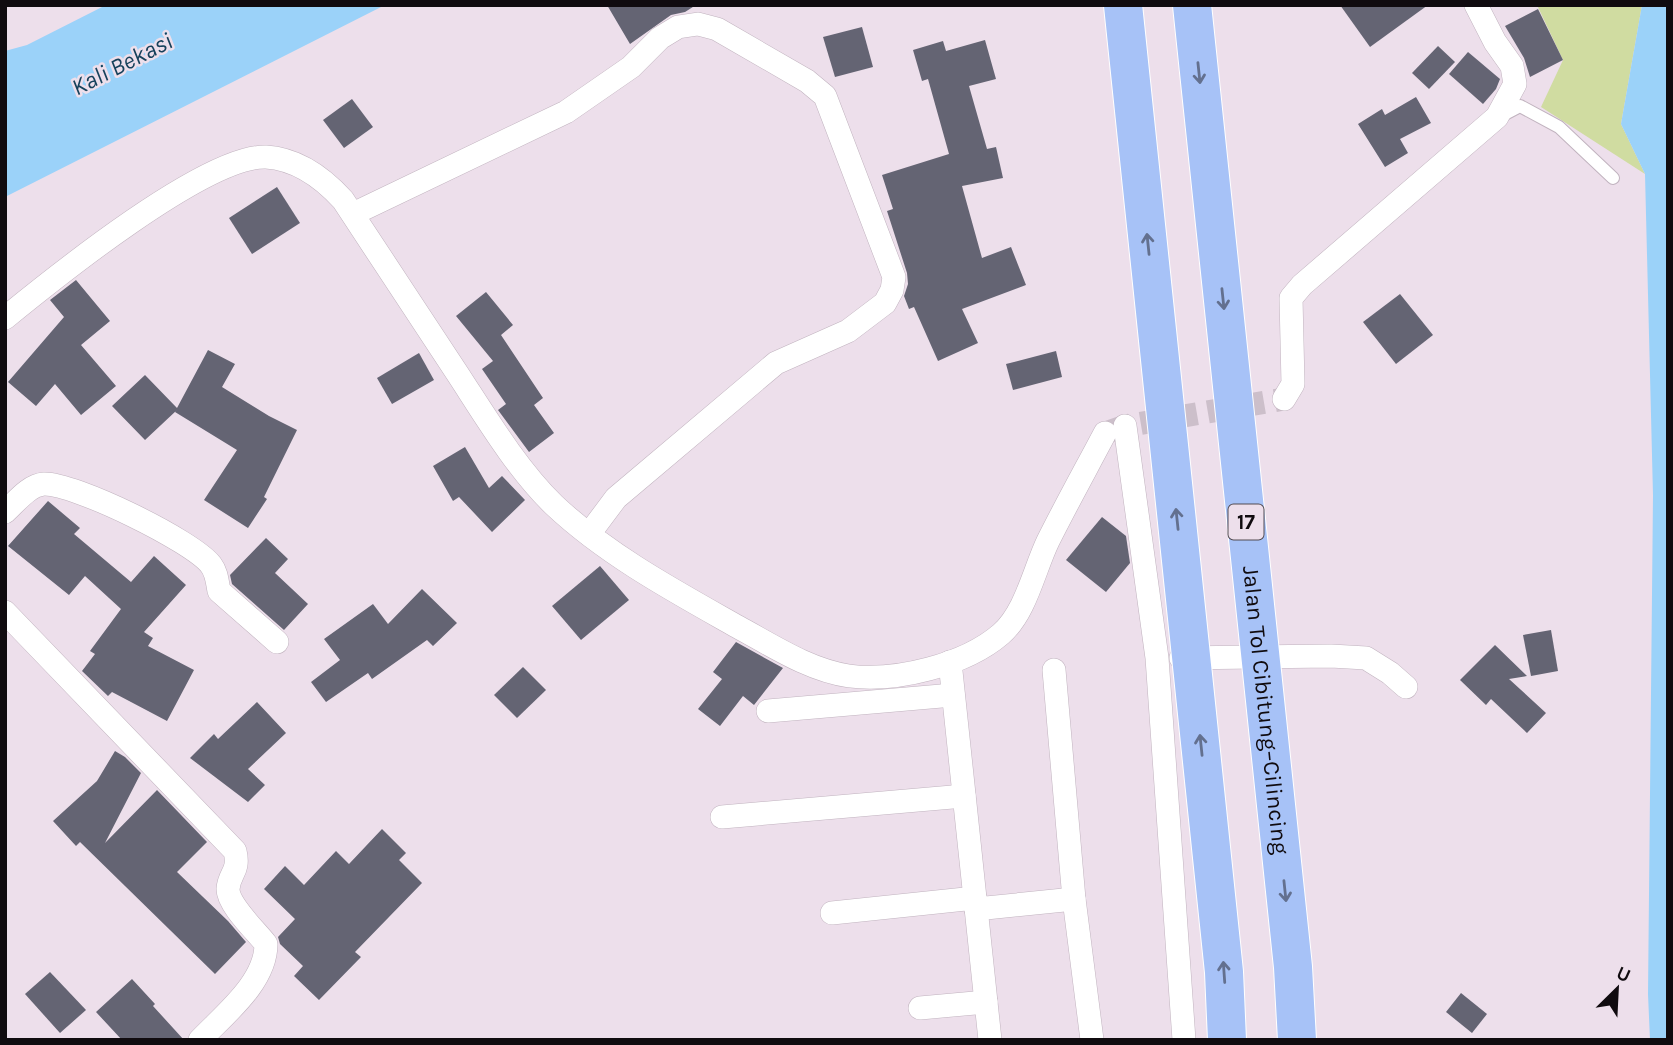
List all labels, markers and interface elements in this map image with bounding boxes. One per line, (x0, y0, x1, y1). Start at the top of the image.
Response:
water label: Kali Bekasi (67, 27, 177, 101)
one-way arrow (1193, 61, 1206, 84)
one-way arrow (1142, 233, 1155, 256)
one-way arrow (1217, 288, 1230, 310)
road number: 17 (1228, 504, 1264, 540)
one-way arrow (1170, 508, 1183, 531)
street label: Jalan Tol Cibitung–Cilincing (1237, 564, 1295, 856)
one-way arrow (1194, 734, 1207, 757)
one-way arrow (1279, 879, 1292, 902)
north arrow (1582, 954, 1652, 1024)
one-way arrow (1217, 961, 1230, 983)
text: U (1613, 962, 1634, 987)

